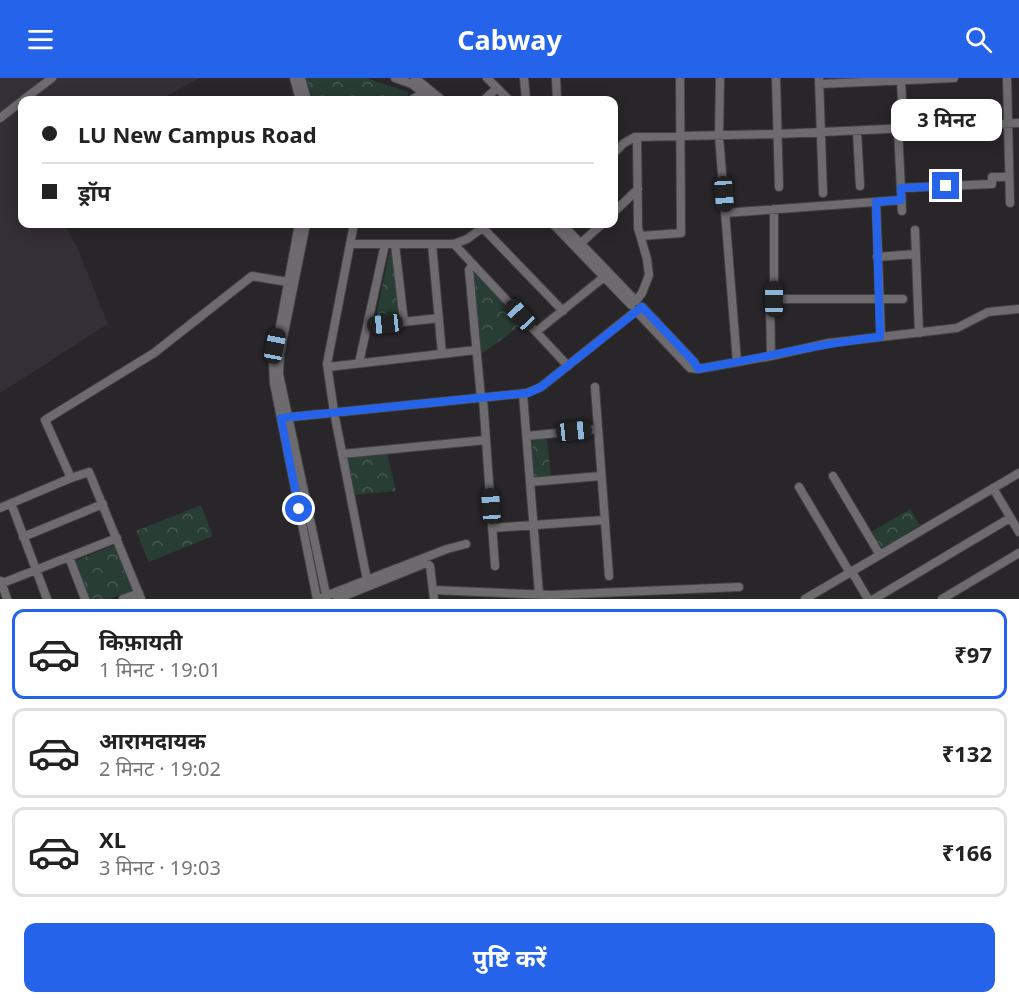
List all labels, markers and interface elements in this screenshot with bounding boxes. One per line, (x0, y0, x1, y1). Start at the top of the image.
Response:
text: Cabway (457, 21, 562, 58)
icon: menu (24, 23, 57, 56)
icon: search (962, 23, 995, 56)
callout: 3 मिनट (890, 99, 1002, 141)
text: 3 मिनट (917, 106, 976, 133)
text: LU New Campus Road (78, 119, 317, 149)
route end (932, 172, 959, 199)
car (714, 175, 734, 213)
text: ड्रॉप (78, 177, 111, 207)
car (765, 281, 783, 317)
car (501, 296, 539, 334)
car (366, 313, 404, 335)
car (263, 327, 287, 365)
car (555, 420, 593, 442)
car (481, 487, 501, 525)
route start (285, 495, 312, 522)
text: किफ़ायती (99, 626, 183, 656)
icon: car (27, 627, 81, 681)
text: ₹97 (954, 639, 992, 669)
text: 1 मिनट · 19:01 (99, 656, 221, 683)
text: आरामदायक (99, 725, 206, 755)
icon: car (27, 726, 81, 780)
text: ₹132 (942, 738, 992, 768)
text: 2 मिनट · 19:02 (99, 755, 221, 782)
text: XL (99, 824, 126, 854)
icon: car (27, 825, 81, 879)
text: ₹166 (942, 837, 992, 867)
text: 3 मिनट · 19:03 (99, 854, 221, 881)
button: पुष्टि करें (24, 923, 995, 992)

